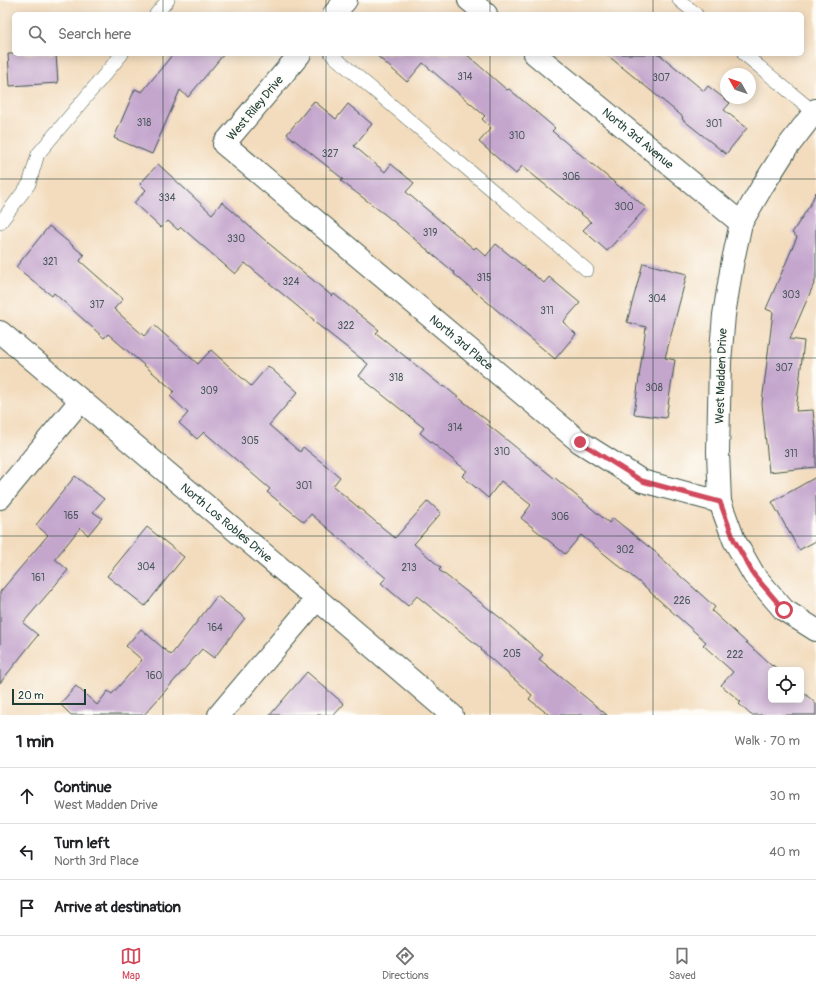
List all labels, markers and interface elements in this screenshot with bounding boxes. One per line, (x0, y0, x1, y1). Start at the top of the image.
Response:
search box (12, 12, 804, 56)
icon: search (26, 23, 48, 45)
text: Search here (58, 25, 131, 44)
north arrow (720, 68, 756, 104)
house number: 314 (457, 71, 473, 83)
house number: 307 (652, 72, 671, 84)
street label: West Riley Drive (224, 73, 287, 144)
street label: North 3rd Avenue (599, 105, 676, 173)
house number: 318 (137, 117, 151, 129)
house number: 301 (706, 118, 722, 130)
house number: 310 (509, 130, 525, 142)
house number: 327 (322, 148, 339, 160)
house number: 306 (562, 171, 580, 183)
house number: 334 (159, 192, 176, 204)
house number: 300 (614, 201, 634, 213)
house number: 319 (423, 227, 437, 239)
house number: 330 (227, 233, 245, 245)
house number: 321 (42, 256, 58, 268)
house number: 315 (477, 272, 491, 284)
house number: 324 (283, 276, 300, 288)
house number: 303 (782, 289, 800, 301)
house number: 304 (648, 293, 666, 305)
house number: 317 (90, 299, 105, 311)
house number: 311 (540, 305, 554, 317)
street label: North 3rd Place (426, 312, 496, 374)
house number: 322 (338, 320, 355, 332)
street label: West Madden Drive (712, 328, 731, 424)
house number: 307 (775, 362, 794, 374)
house number: 318 (389, 372, 403, 384)
house number: 308 (645, 382, 663, 394)
house number: 309 (200, 385, 218, 397)
house number: 314 (447, 422, 463, 434)
route end (571, 433, 589, 451)
house number: 305 (241, 435, 259, 447)
house number: 310 (494, 446, 510, 458)
house number: 311 (784, 448, 798, 460)
street label: North Los Robles Drive (177, 480, 275, 566)
house number: 301 (296, 480, 312, 492)
house number: 165 (63, 510, 79, 522)
house number: 306 (551, 511, 569, 523)
house number: 302 (616, 544, 634, 556)
house number: 304 (137, 561, 155, 573)
house number: 213 (401, 562, 417, 574)
house number: 161 (31, 572, 45, 584)
house number: 226 (674, 595, 691, 607)
route start (775, 601, 793, 619)
house number: 164 (207, 622, 223, 634)
house number: 205 (503, 648, 521, 660)
house number: 222 (727, 649, 744, 661)
map controls (768, 667, 804, 703)
button: locate (768, 667, 804, 703)
house number: 160 (146, 670, 162, 682)
scale bar (12, 687, 86, 706)
text: 20 m (18, 689, 44, 702)
text: 1 min (16, 731, 54, 752)
text: Walk · 70 m (734, 733, 800, 749)
text: Continue (54, 778, 112, 797)
icon: ahead (16, 785, 38, 807)
text: 30 m (770, 788, 800, 804)
text: West Madden Drive (54, 797, 158, 813)
text: Turn left (54, 834, 110, 853)
icon: left (16, 841, 38, 863)
text: 40 m (769, 844, 800, 860)
text: North 3rd Place (54, 853, 139, 869)
icon: arrive (16, 897, 38, 919)
text: Arrive at destination (54, 898, 181, 917)
tab: Map (120, 945, 142, 982)
tab: Directions (382, 945, 429, 982)
tab: Saved (669, 945, 696, 982)

